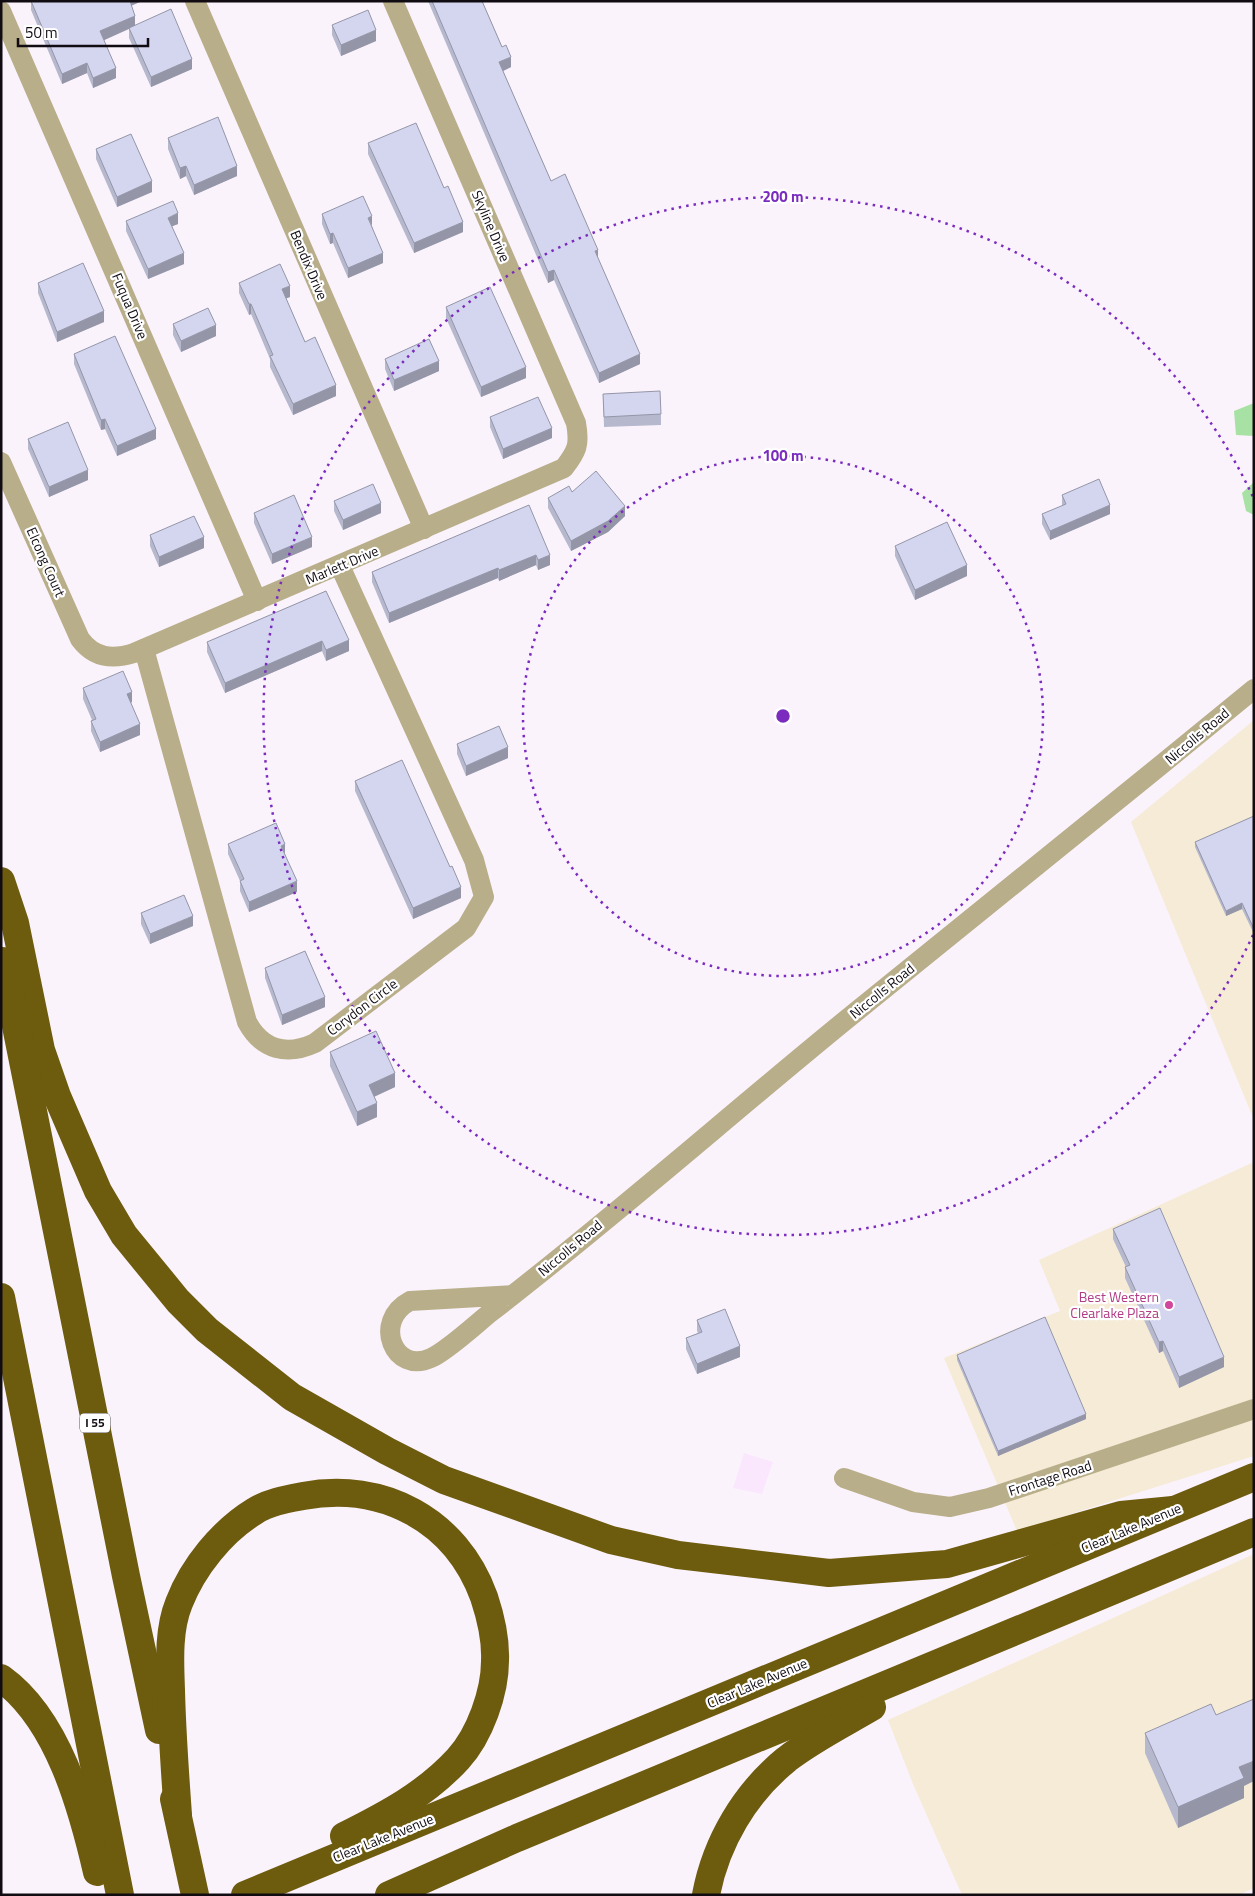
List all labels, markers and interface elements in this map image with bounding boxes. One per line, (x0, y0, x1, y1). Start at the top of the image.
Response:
scale bar (18, 15, 148, 47)
text: 50 m (25, 21, 58, 44)
text: 200 m (762, 185, 804, 208)
street label: Skyline Drive (467, 187, 516, 265)
street label: Bendix Drive (285, 227, 334, 303)
street label: Fuqua Drive (107, 269, 154, 342)
text: 100 m (762, 444, 804, 467)
street label: Elcong Court (22, 524, 71, 600)
street label: Marlett Drive (302, 540, 382, 589)
street label: Niccolls Road (1160, 702, 1233, 769)
centre of rings (774, 707, 792, 725)
street label: Niccolls Road (845, 958, 919, 1023)
street label: Corydon Circle (322, 973, 401, 1040)
street label: Niccolls Road (533, 1214, 606, 1281)
place label: Best Western Clearlake Plaza (1070, 1286, 1159, 1323)
marker: Best Western Clearlake Plaza (1163, 1299, 1175, 1311)
road number: I 55 (80, 1414, 110, 1432)
street label: Frontage Road (1006, 1454, 1094, 1501)
street label: Clear Lake Avenue (1077, 1497, 1184, 1558)
street label: Clear Lake Avenue (703, 1652, 810, 1713)
street label: Clear Lake Avenue (329, 1808, 436, 1867)

